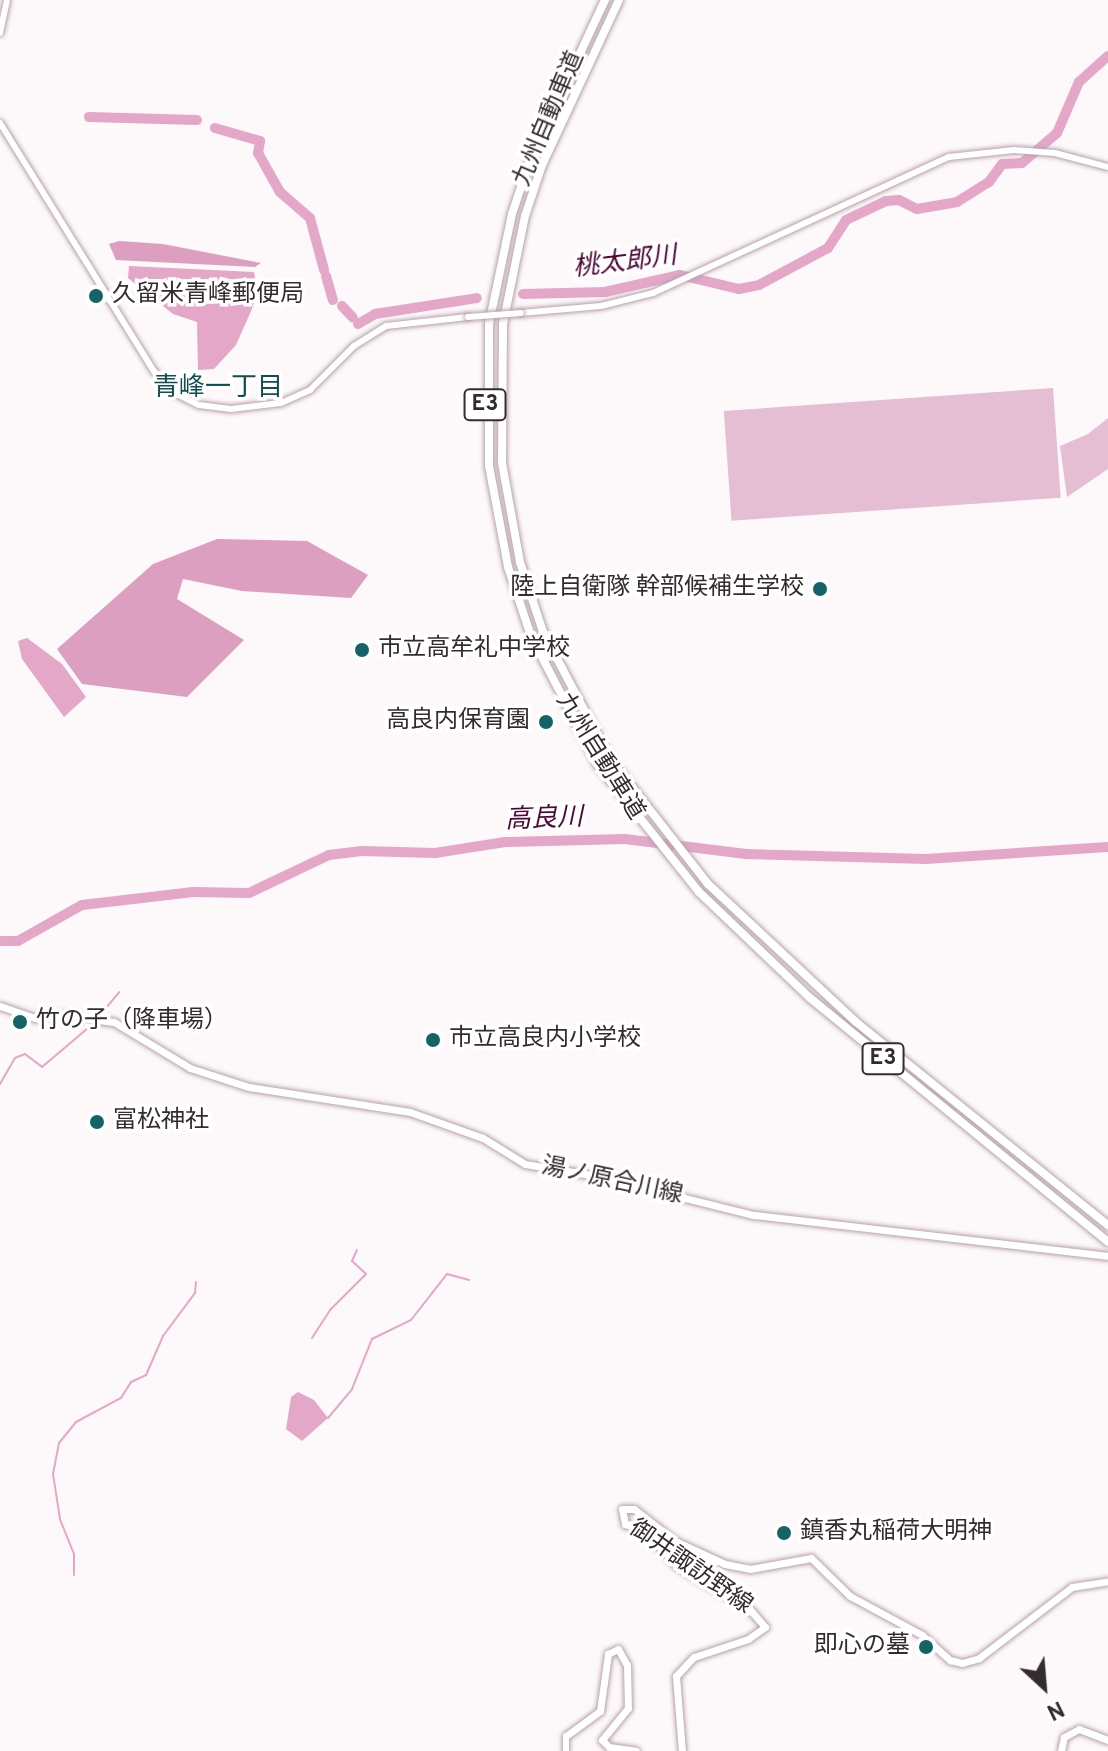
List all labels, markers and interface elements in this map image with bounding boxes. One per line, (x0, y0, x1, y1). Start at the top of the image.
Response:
street label: 九州自動車道 (509, 47, 591, 191)
water label: 桃太郎川 (571, 241, 679, 285)
place label: 久留米青峰郵便局 (112, 282, 304, 310)
marker: 久留米青峰郵便局 (87, 287, 105, 305)
district label: 青峰一丁目 (153, 373, 283, 405)
road number: E3 (463, 387, 507, 423)
place label: 陸上自衛隊 幹部候補生学校 (510, 575, 804, 603)
marker: 陸上自衛隊 幹部候補生学校 (811, 580, 829, 598)
place label: 市立高牟礼中学校 (378, 636, 570, 664)
marker: 市立高牟礼中学校 (353, 641, 371, 659)
street label: 九州自動車道 (549, 688, 649, 826)
place label: 高良内保育園 (386, 708, 530, 736)
marker: 高良内保育園 (537, 713, 555, 731)
water label: 高良川 (504, 803, 584, 837)
place label: 竹の子（降車場） (36, 1008, 228, 1036)
marker: 竹の子（降車場） (11, 1013, 29, 1031)
place label: 市立高良内小学校 (449, 1026, 641, 1054)
marker: 市立高良内小学校 (424, 1031, 442, 1049)
road number: E3 (861, 1041, 905, 1077)
place label: 富松神社 (113, 1108, 209, 1136)
marker: 富松神社 (88, 1113, 106, 1131)
street label: 湯ノ原合川線 (539, 1153, 685, 1211)
street label: 御井諏訪野線 (623, 1515, 757, 1621)
place label: 鎮香丸稲荷大明神 (800, 1519, 992, 1547)
marker: 鎮香丸稲荷大明神 (775, 1524, 793, 1542)
place label: 即心の墓 (814, 1633, 910, 1661)
marker: 即心の墓 (917, 1638, 935, 1656)
north arrow (1004, 1647, 1084, 1727)
text: N (1042, 1693, 1068, 1725)

